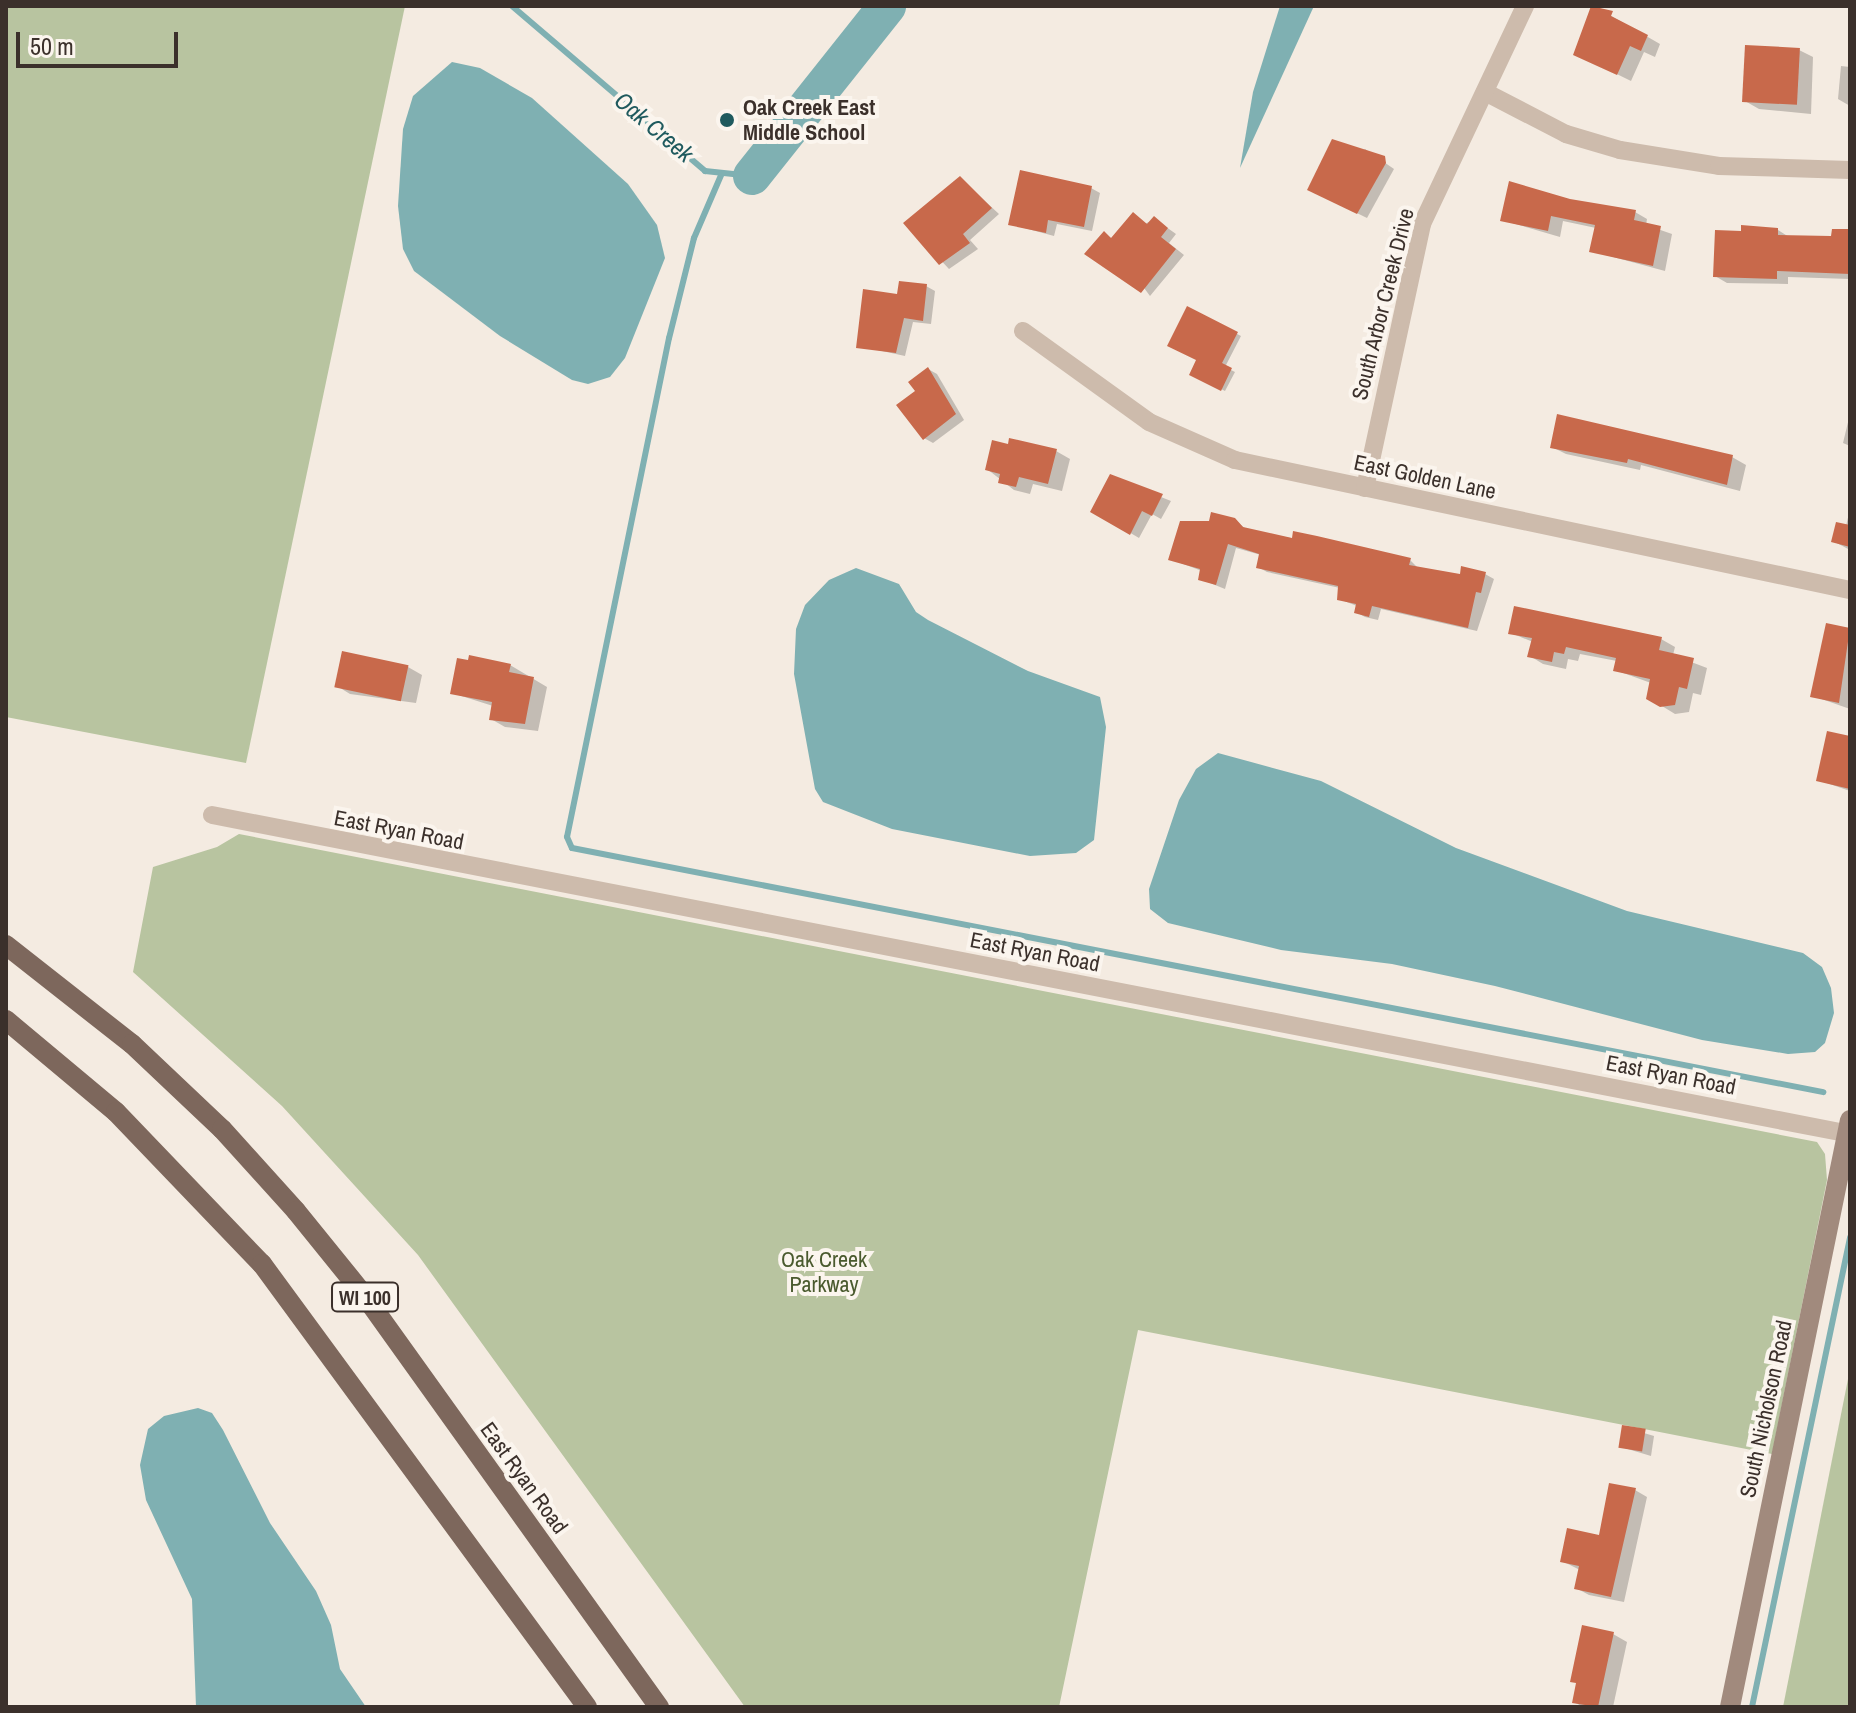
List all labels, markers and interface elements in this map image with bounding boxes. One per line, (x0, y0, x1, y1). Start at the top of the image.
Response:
scale bar (20, 16, 182, 66)
text: 50 m (30, 30, 74, 62)
water label: Oak Creek (609, 86, 699, 168)
place label: Oak Creek East Middle School (743, 94, 875, 146)
marker: Oak Creek East Middle School (718, 111, 736, 129)
street label: South Arbor Creek Drive (1346, 205, 1420, 403)
street label: East Golden Lane (1352, 449, 1498, 505)
street label: East Ryan Road (332, 805, 466, 855)
street label: East Ryan Road (968, 927, 1102, 977)
street label: East Ryan Road (1604, 1050, 1738, 1100)
park label: Oak Creek Parkway (781, 1246, 867, 1298)
road number: WI 100 (331, 1281, 399, 1313)
street label: South Nicholson Road (1734, 1318, 1798, 1500)
street label: East Ryan Road (475, 1417, 573, 1539)

